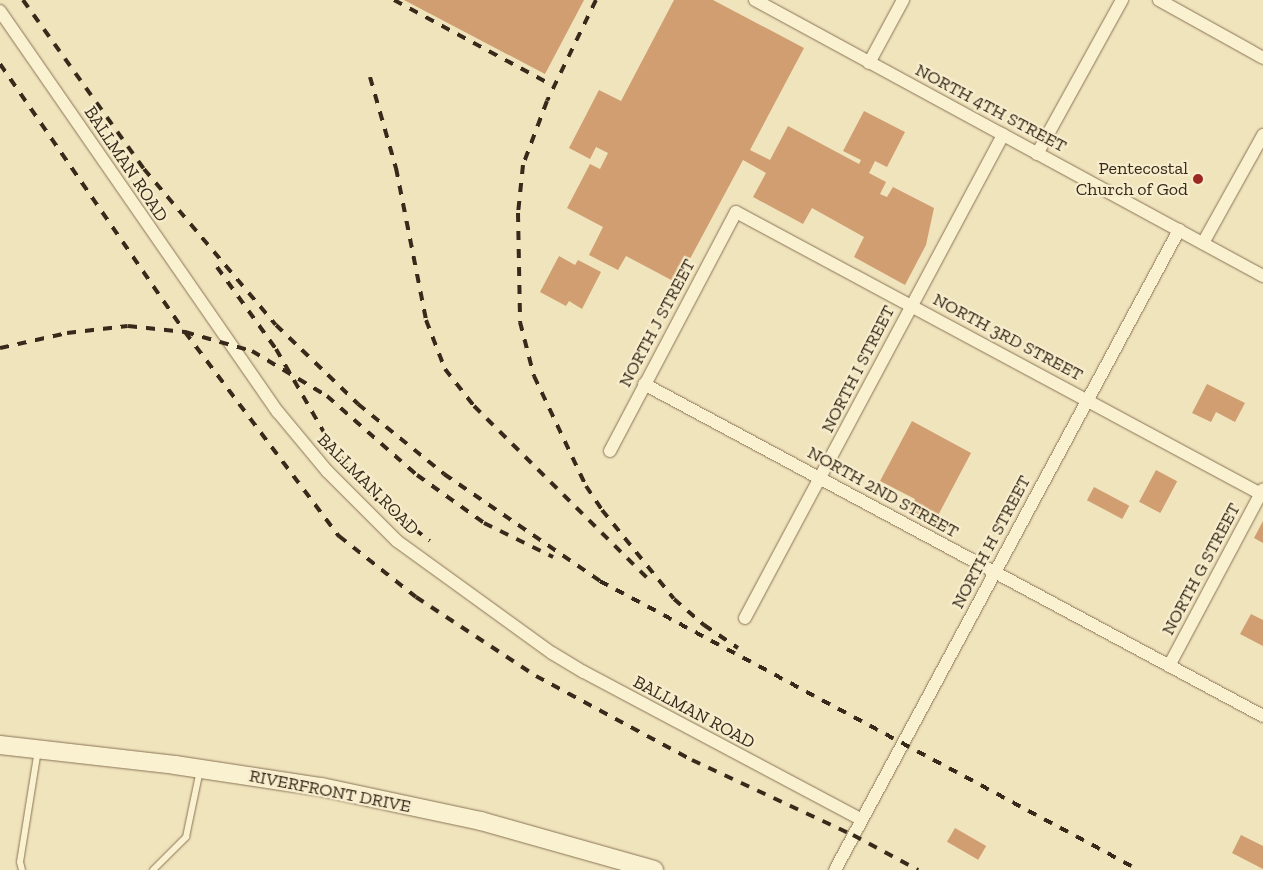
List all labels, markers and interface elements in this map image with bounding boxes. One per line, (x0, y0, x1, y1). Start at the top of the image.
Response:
street label: NORTH 4TH STREET (912, 59, 1070, 157)
street label: BALLMAN ROAD (79, 102, 173, 226)
place label: Pentecostal Church of God (1076, 158, 1188, 200)
marker: Pentecostal Church of God (1192, 173, 1204, 185)
street label: NORTH J STREET (614, 255, 700, 391)
street label: NORTH 3RD STREET (929, 288, 1087, 386)
street label: NORTH I STREET (817, 302, 899, 436)
street label: BALLMAN ROAD (313, 429, 423, 539)
street label: NORTH 2ND STREET (804, 442, 962, 542)
street label: NORTH H STREET (947, 472, 1035, 612)
street label: NORTH G STREET (1157, 499, 1245, 639)
street label: BALLMAN ROAD (629, 671, 759, 753)
street label: RIVERFRONT DRIVE (247, 765, 413, 817)

